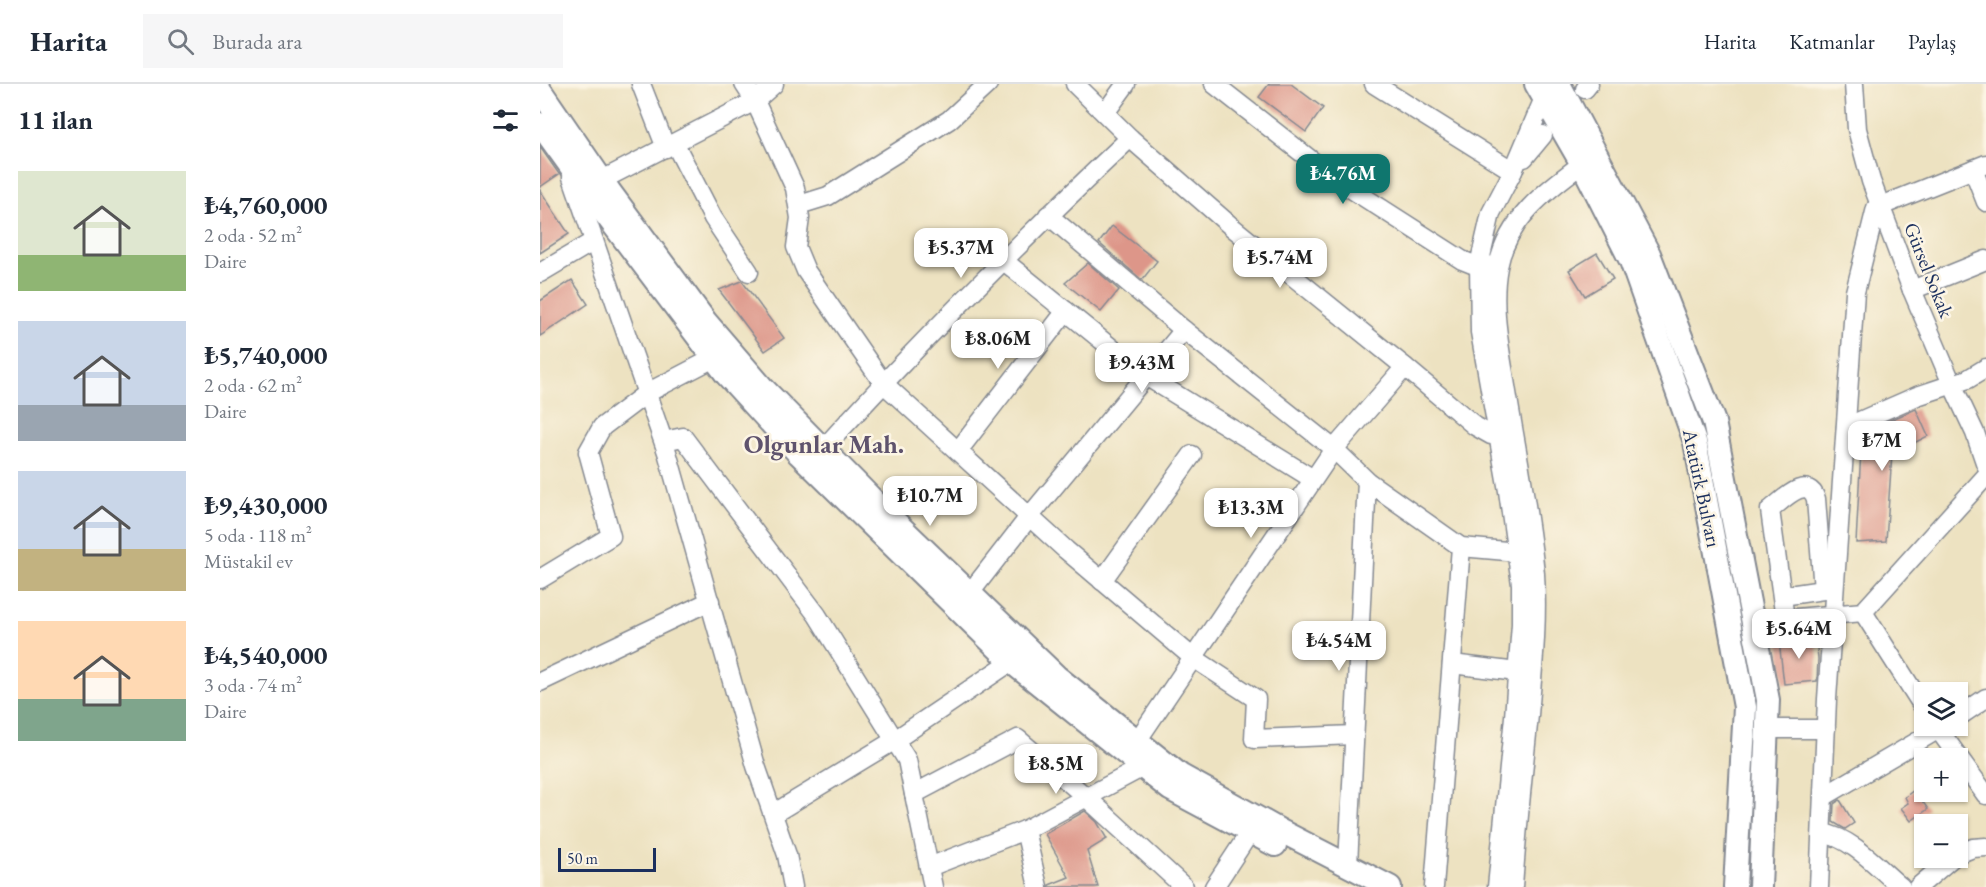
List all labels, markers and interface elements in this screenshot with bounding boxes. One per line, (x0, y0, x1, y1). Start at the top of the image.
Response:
search box (143, 14, 563, 68)
text: Harita (30, 23, 107, 59)
icon: search (164, 25, 197, 58)
text: Burada ara (212, 27, 302, 56)
text: Harita (1704, 28, 1756, 55)
text: Katmanlar (1789, 28, 1875, 55)
text: Paylaş (1908, 28, 1956, 55)
text: 11 ilan (18, 103, 93, 137)
icon: filters (489, 104, 522, 137)
pin: ₺4.76M (1294, 154, 1392, 205)
text: ₺4.76M (1310, 160, 1376, 186)
text: ₺4,760,000 (204, 188, 327, 222)
icon: home (66, 195, 138, 267)
street label: Gürsel Sokak (1898, 219, 1960, 322)
text: 2 oda · 52 m² (204, 222, 302, 248)
pin: ₺5.37M (912, 228, 1010, 279)
text: ₺5.37M (928, 234, 994, 260)
pin: ₺5.74M (1231, 238, 1329, 289)
text: ₺5.74M (1247, 244, 1313, 270)
text: Daire (204, 248, 246, 274)
pin: ₺8.06M (949, 319, 1047, 370)
text: ₺8.06M (965, 325, 1031, 351)
text: ₺5,740,000 (204, 338, 327, 372)
pin: ₺9.43M (1093, 343, 1191, 394)
icon: home (66, 345, 138, 417)
text: ₺9.43M (1109, 349, 1175, 375)
text: 2 oda · 62 m² (204, 372, 302, 398)
text: Daire (204, 398, 246, 424)
pin: ₺7M (1853, 421, 1911, 472)
street label: Atatürk Bulvarı (1677, 426, 1727, 550)
district label: Olgunlar Mah. (744, 427, 904, 461)
text: ₺7M (1862, 427, 1902, 453)
pin: ₺10.7M (881, 476, 979, 527)
text: ₺10.7M (897, 482, 963, 508)
text: ₺9,430,000 (204, 488, 327, 522)
pin: ₺13.3M (1202, 488, 1300, 539)
text: ₺13.3M (1218, 494, 1284, 520)
icon: home (66, 495, 138, 567)
text: 5 oda · 118 m² (204, 522, 312, 548)
text: Müstakil ev (204, 548, 293, 574)
pin: ₺5.64M (1750, 609, 1848, 660)
text: ₺5.64M (1766, 615, 1832, 641)
pin: ₺4.54M (1290, 621, 1388, 672)
text: ₺4.54M (1306, 627, 1372, 653)
text: ₺4,540,000 (204, 638, 327, 672)
icon: home (66, 645, 138, 717)
text: 3 oda · 74 m² (204, 672, 302, 698)
map controls (1914, 682, 1968, 868)
button: layers (1914, 682, 1968, 736)
text: Daire (204, 698, 246, 724)
pin: ₺8.5M (1014, 744, 1098, 795)
button: + (1914, 748, 1968, 802)
text: ₺8.5M (1028, 750, 1084, 776)
button: − (1914, 814, 1968, 868)
scale bar (558, 845, 656, 872)
text: 50 m (567, 848, 598, 869)

